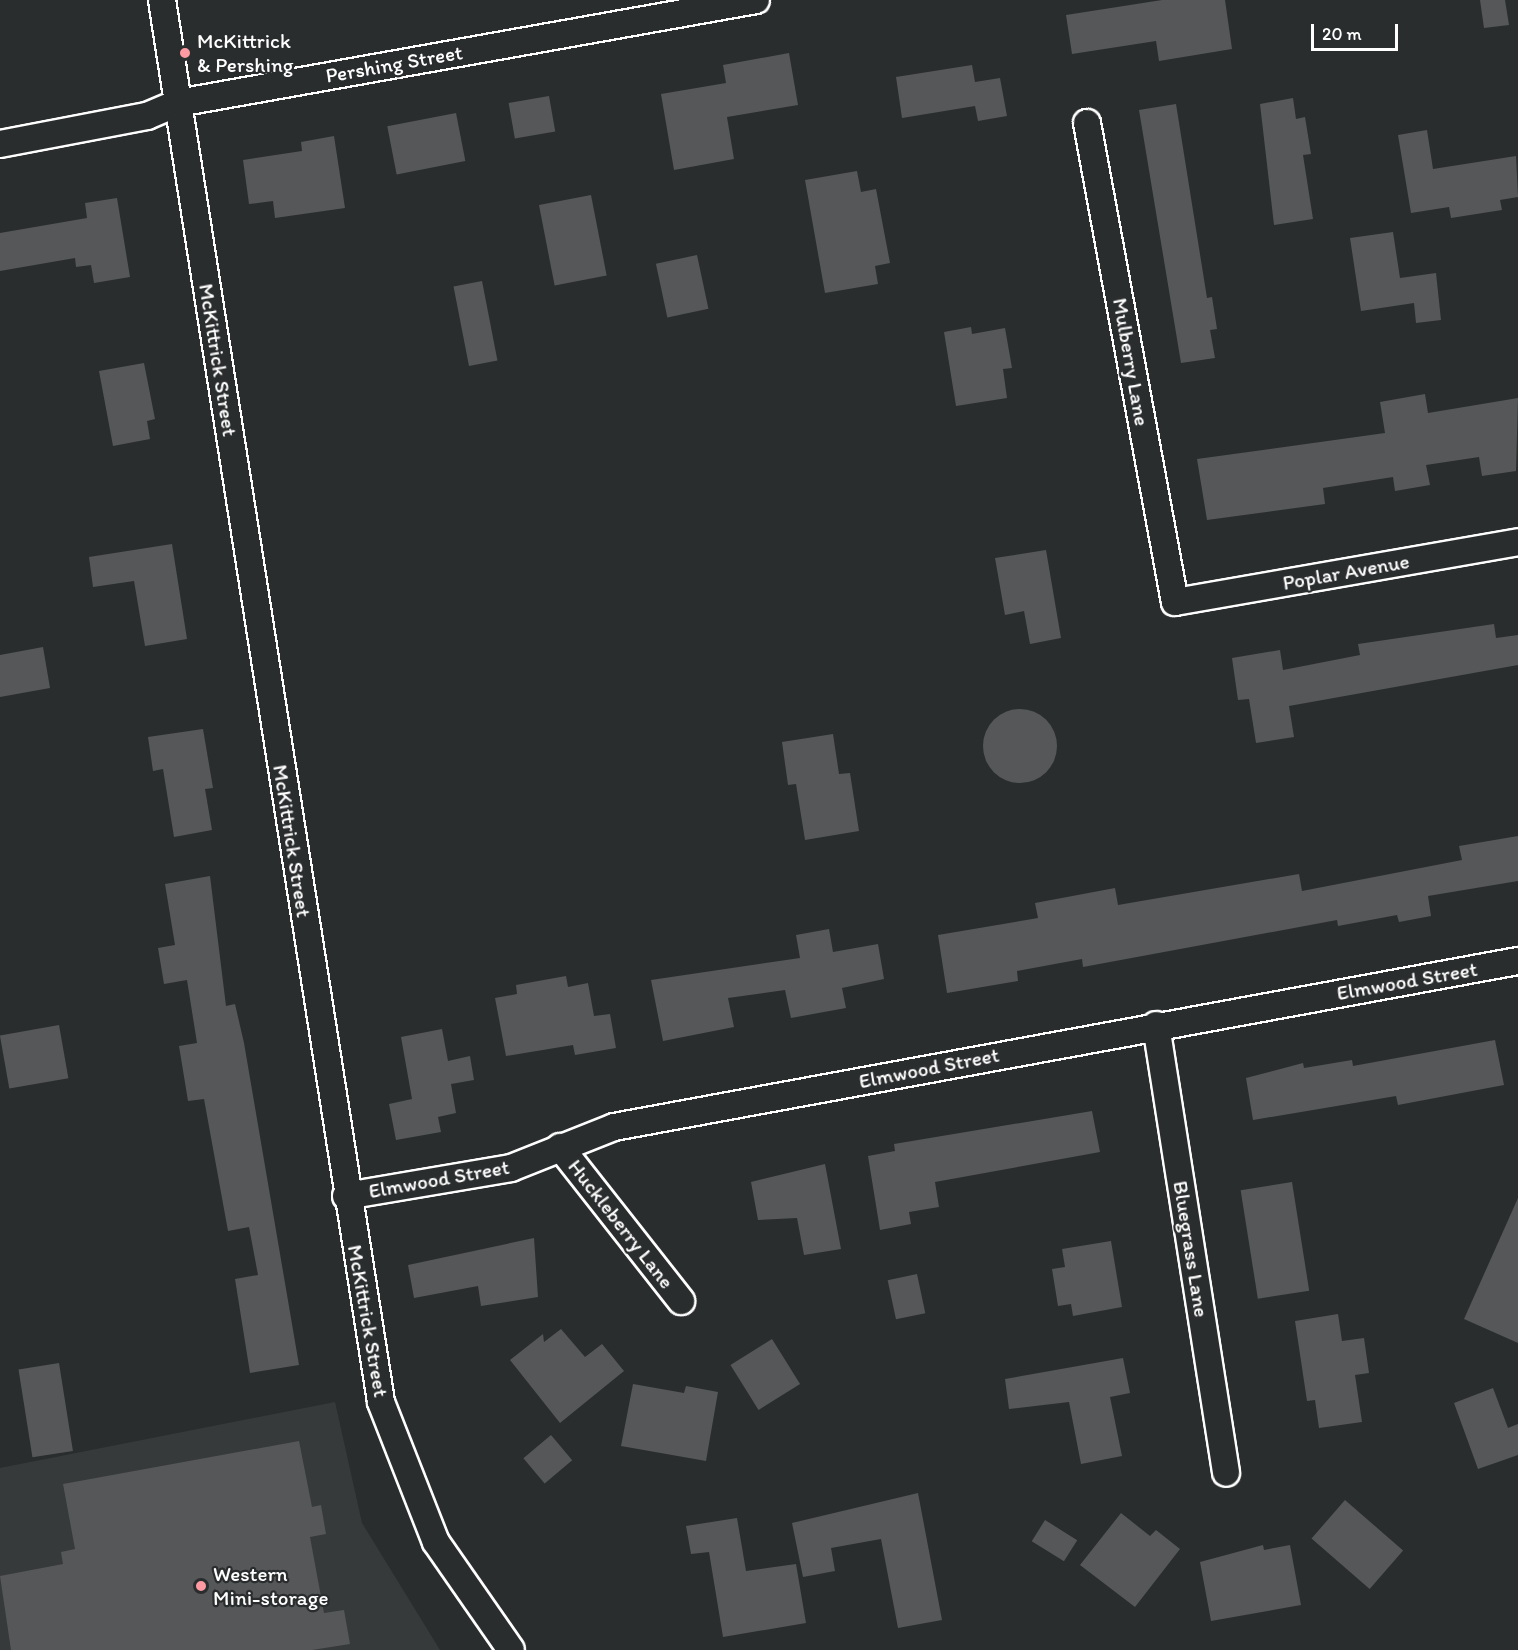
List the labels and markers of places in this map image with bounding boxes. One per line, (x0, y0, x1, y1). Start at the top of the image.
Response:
place label: McKittrick & Pershing (197, 28, 293, 78)
marker: McKittrick & Pershing (178, 46, 192, 60)
place label: Western Mini-storage (213, 1561, 328, 1611)
marker: Western Mini-storage (194, 1579, 208, 1593)

